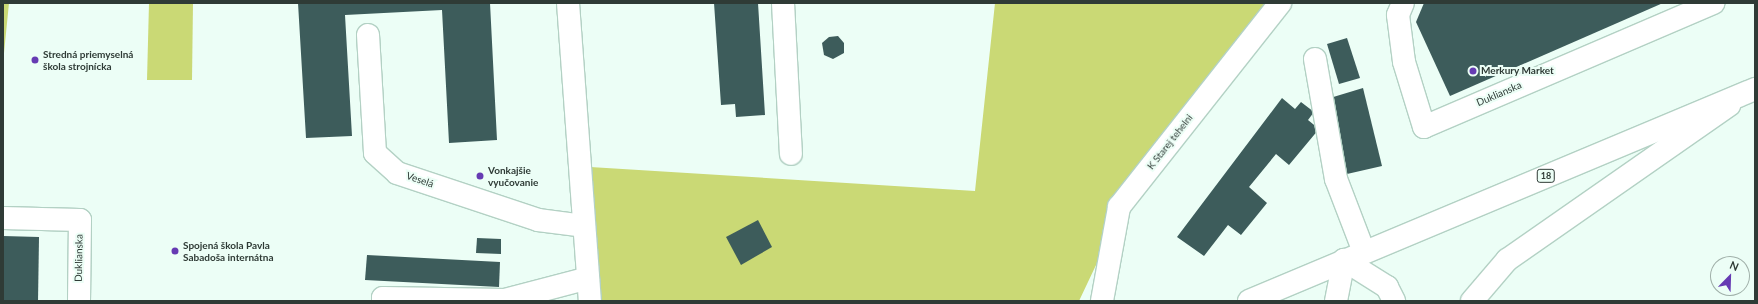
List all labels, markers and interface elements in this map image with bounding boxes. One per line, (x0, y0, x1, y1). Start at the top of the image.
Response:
place label: Stredná priemyselná škola strojnícka (43, 48, 133, 72)
marker: Stredná priemyselná škola strojnícka (30, 55, 40, 65)
place label: Merkury Market (1481, 65, 1554, 77)
marker: Merkury Market (1468, 66, 1478, 76)
street label: Duklianska (1475, 79, 1523, 109)
street label: K Starej tehelni (1145, 112, 1195, 172)
place label: Vonkajšie vyučovanie (488, 164, 538, 188)
road number: 18 (1536, 169, 1556, 183)
street label: Veselá (405, 170, 435, 190)
marker: Vonkajšie vyučovanie (475, 171, 485, 181)
street label: Duklianska (73, 234, 85, 282)
place label: Spojená škola Pavla Sabadoša internátna (183, 239, 274, 262)
marker: Spojená škola Pavla Sabadoša internátna (170, 246, 180, 256)
north arrow (1710, 256, 1750, 296)
text: N (1728, 258, 1741, 273)

